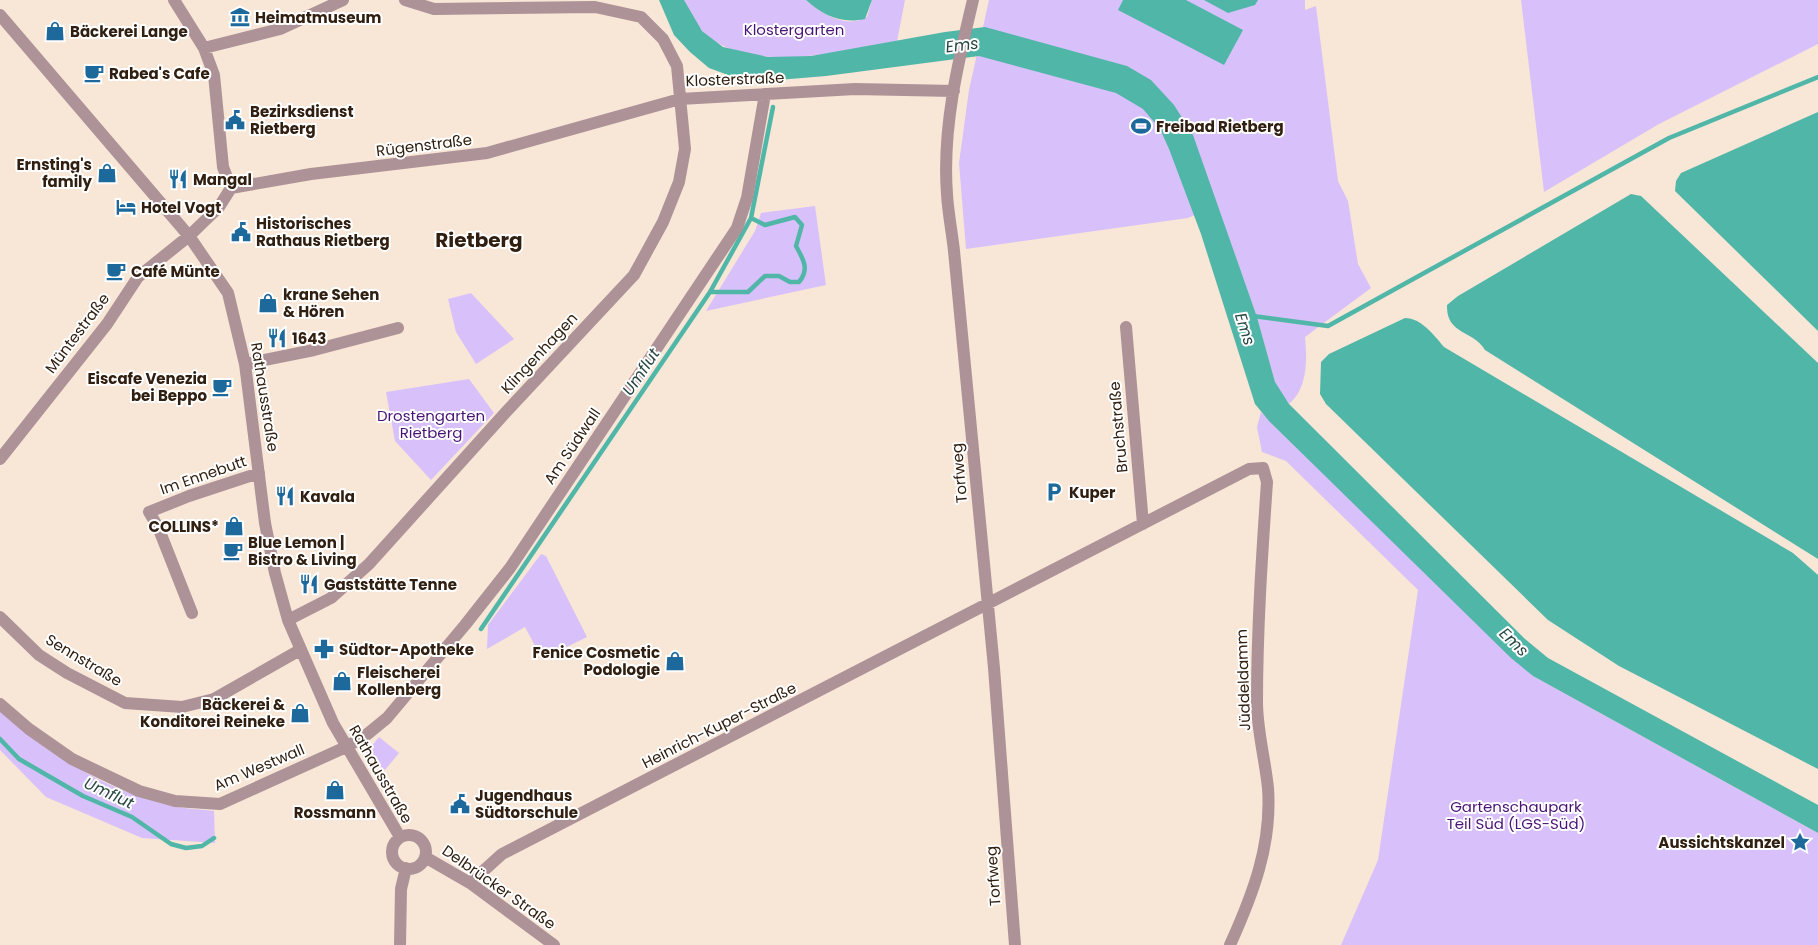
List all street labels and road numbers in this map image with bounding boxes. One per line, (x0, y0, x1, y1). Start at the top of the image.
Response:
street label: Klosterstraße (685, 67, 785, 91)
street label: Rügenstraße (375, 129, 473, 161)
street label: Müntestraße (40, 289, 114, 377)
street label: Klingenhagen (496, 308, 582, 398)
street label: Rathausstraße (246, 341, 284, 453)
street label: Bruchstraße (1104, 380, 1132, 474)
street label: Am Südwall (539, 404, 605, 488)
street label: Torfweg (946, 442, 972, 504)
street label: Im Ennebutt (157, 450, 249, 500)
street label: Sennstraße (42, 629, 126, 691)
street label: Jüddeldamm (1231, 629, 1255, 731)
street label: Heinrich-Kuper-Straße (638, 677, 800, 773)
street label: Rathausstraße (344, 721, 418, 827)
street label: Am Westwall (210, 738, 308, 796)
street label: Delbrücker Straße (438, 840, 560, 934)
street label: Torfweg (980, 845, 1006, 907)

